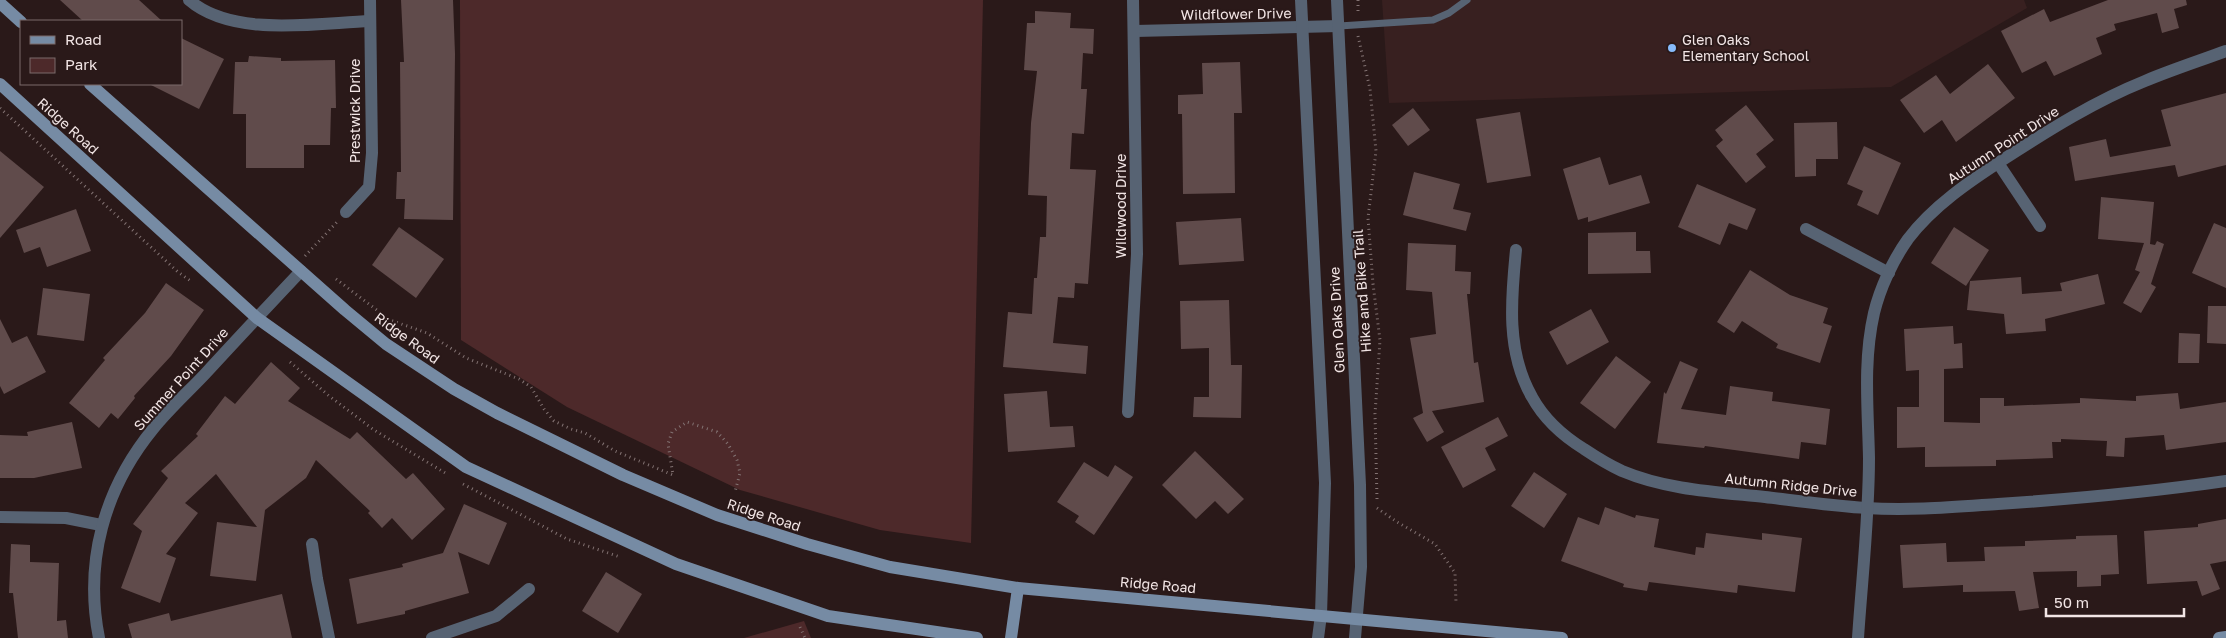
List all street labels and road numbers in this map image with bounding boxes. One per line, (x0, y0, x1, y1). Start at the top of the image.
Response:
street label: Wildflower Drive (1180, 4, 1292, 23)
street label: Prestwick Drive (346, 59, 363, 163)
street label: Ridge Road (34, 94, 102, 158)
street label: Autumn Point Drive (1944, 102, 2062, 187)
street label: Wildwood Drive (1112, 154, 1129, 258)
street label: Hike and Bike Trail (1349, 229, 1374, 353)
street label: Glen Oaks Drive (1325, 267, 1348, 374)
street label: Ridge Road (371, 308, 443, 367)
street label: Summer Point Drive (130, 324, 231, 434)
street label: Autumn Ridge Drive (1724, 469, 1858, 500)
street label: Ridge Road (725, 495, 803, 534)
street label: Ridge Road (1119, 573, 1197, 596)

